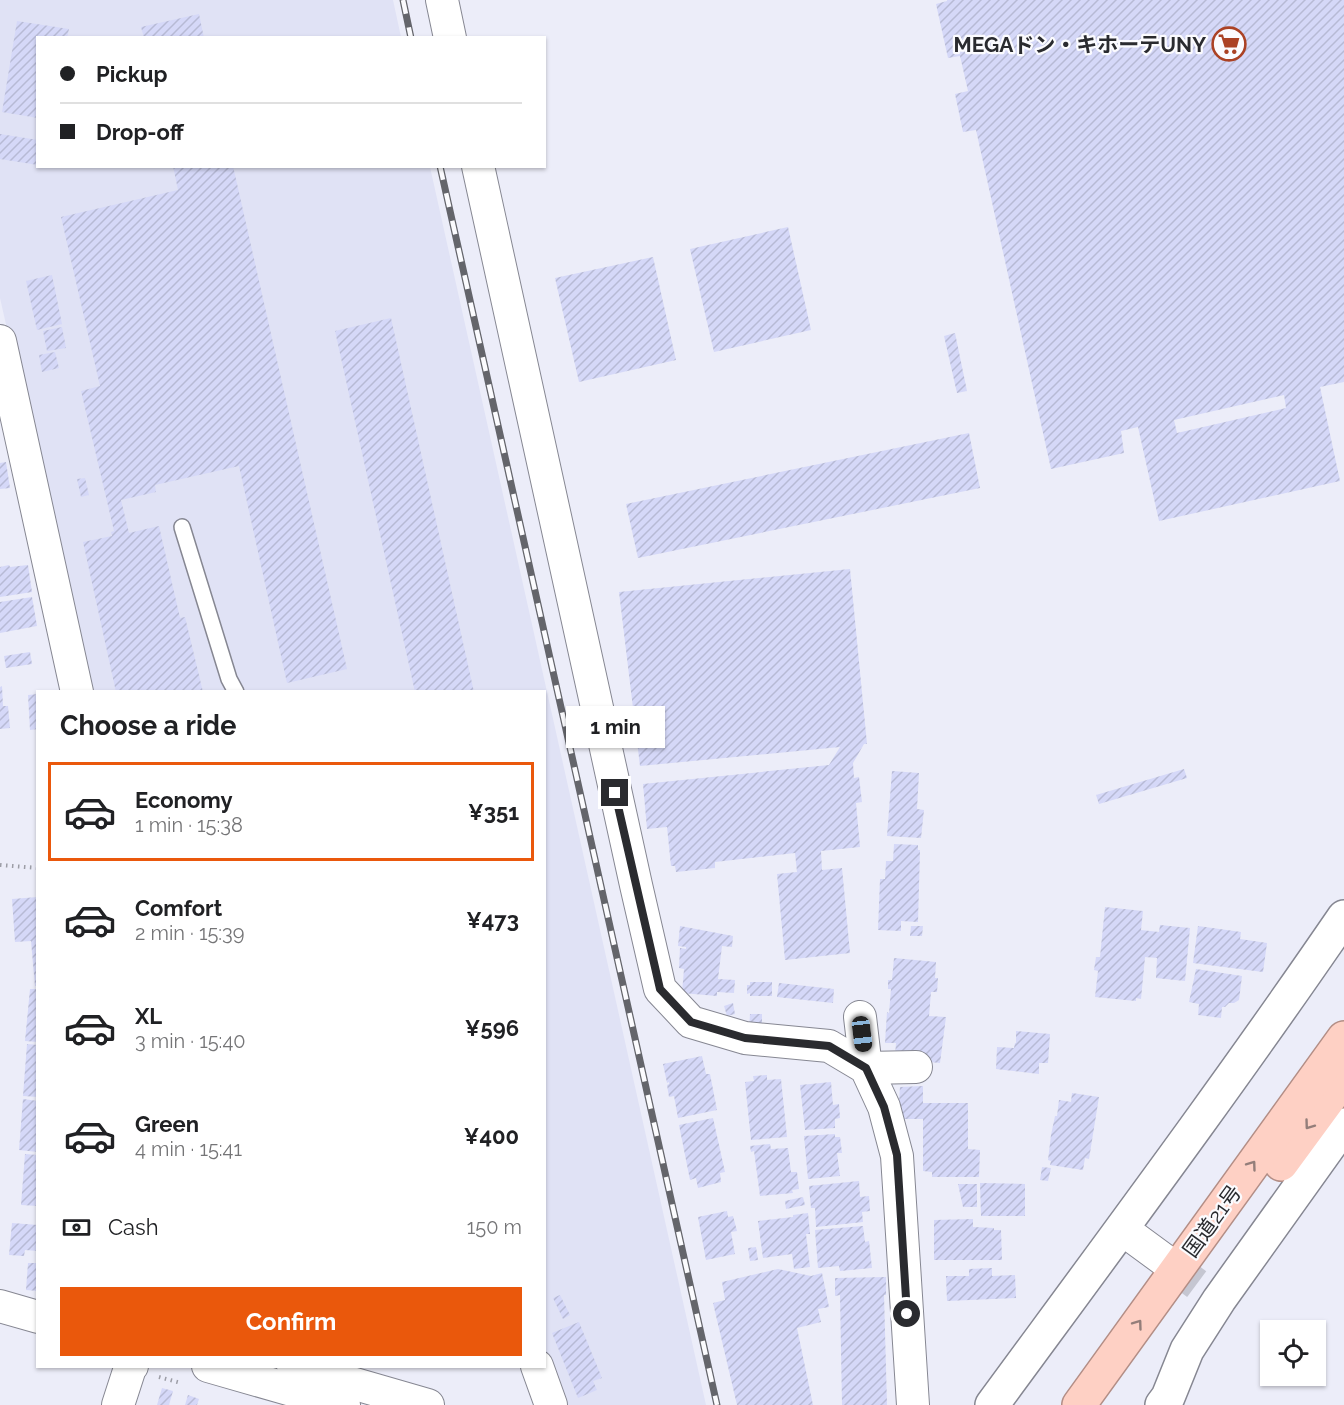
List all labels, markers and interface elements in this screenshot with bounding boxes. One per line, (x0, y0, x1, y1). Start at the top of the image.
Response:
supermarket icon: MEGAドン・キホーテUNY (1211, 26, 1247, 62)
place label: MEGAドン・キホーテUNY (954, 32, 1206, 57)
text: Pickup (96, 61, 168, 87)
text: Drop-off (96, 119, 184, 145)
callout: 1 min (566, 706, 664, 748)
text: Choose a ride (60, 710, 236, 741)
text: 1 min (590, 715, 641, 739)
route end (601, 779, 628, 806)
icon: car (63, 785, 117, 839)
text: Economy (135, 787, 233, 813)
text: ¥351 (468, 799, 519, 825)
text: 1 min · 15:38 (135, 813, 243, 837)
icon: car (63, 893, 117, 947)
text: Comfort (135, 895, 222, 921)
text: ¥473 (466, 907, 519, 933)
text: 2 min · 15:39 (135, 921, 245, 945)
icon: car (63, 1001, 117, 1055)
text: XL (135, 1003, 162, 1029)
text: ¥596 (465, 1015, 519, 1041)
car (851, 1015, 873, 1053)
text: 3 min · 15:40 (135, 1029, 246, 1053)
icon: car (63, 1109, 117, 1163)
text: Green (135, 1111, 199, 1137)
one-way arrow (1306, 1119, 1317, 1130)
text: ¥400 (464, 1123, 519, 1149)
text: 4 min · 15:41 (135, 1137, 242, 1161)
one-way arrow (1245, 1161, 1256, 1172)
street label: 国道21号 (1178, 1180, 1246, 1262)
icon: cash (60, 1211, 93, 1244)
text: Cash (108, 1214, 159, 1240)
text: 150 m (467, 1215, 522, 1239)
button: Confirm (60, 1287, 522, 1356)
route start (893, 1300, 920, 1327)
one-way arrow (1131, 1319, 1142, 1330)
map controls (1260, 1320, 1326, 1386)
button: locate (1260, 1320, 1326, 1386)

